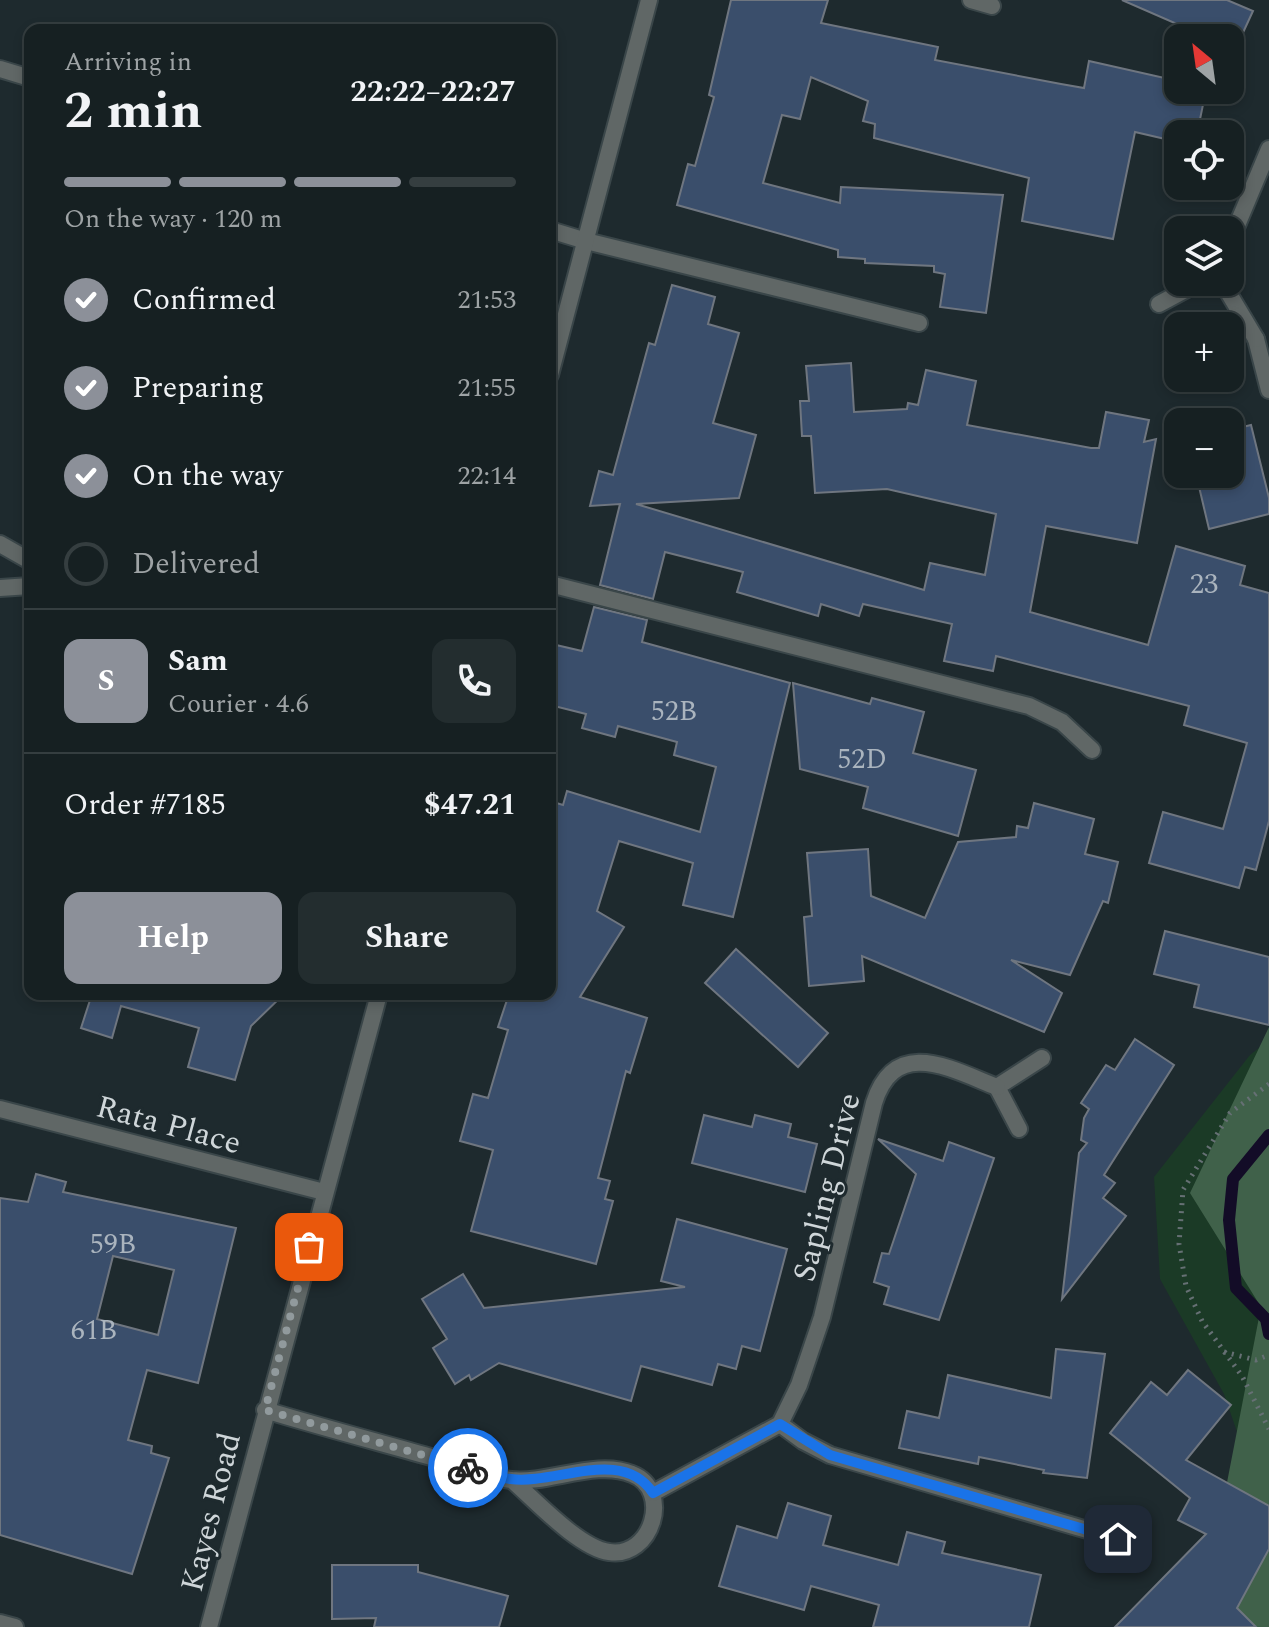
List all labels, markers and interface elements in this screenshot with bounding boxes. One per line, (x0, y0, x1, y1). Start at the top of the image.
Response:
north arrow (1164, 24, 1244, 104)
map controls (1164, 24, 1244, 488)
text: Arriving in (64, 42, 192, 82)
text: 22:22–22:27 (350, 69, 516, 115)
text: 2 min (64, 72, 202, 151)
button: locate (1164, 120, 1244, 200)
text: On the way · 120 m (64, 199, 282, 239)
button: layers (1164, 216, 1244, 296)
text: Confirmed (132, 277, 276, 323)
icon: check (64, 278, 108, 322)
text: 21:53 (457, 280, 516, 320)
button: + (1164, 312, 1244, 392)
text: Preparing (132, 365, 264, 411)
icon: check (64, 366, 108, 410)
text: 21:55 (457, 368, 516, 408)
button: − (1164, 408, 1244, 488)
text: On the way (132, 453, 283, 499)
icon: check (64, 454, 108, 498)
text: 22:14 (457, 456, 516, 496)
text: Delivered (132, 541, 260, 587)
house number: 23 (1190, 563, 1218, 606)
text: Sam (168, 638, 228, 684)
button: phone (432, 639, 516, 723)
text: S (97, 658, 115, 704)
text: Courier · 4.6 (168, 684, 309, 724)
house number: 52B (651, 690, 697, 733)
house number: 52D (837, 738, 887, 781)
text: Order #7185 (64, 782, 226, 828)
text: $47.21 (424, 782, 516, 828)
button: Help (64, 892, 282, 984)
button: Share (298, 892, 516, 984)
street label: Rata Place (91, 1083, 247, 1168)
street label: Sapling Drive (780, 1088, 875, 1287)
pin (275, 1213, 343, 1281)
house number: 59B (90, 1223, 136, 1266)
icon: bag (287, 1225, 331, 1269)
house number: 61B (71, 1309, 117, 1352)
street label: Kayes Road (168, 1428, 255, 1597)
courier (428, 1428, 508, 1508)
icon: bike (446, 1446, 490, 1490)
pin (1084, 1505, 1152, 1573)
icon: home (1096, 1517, 1140, 1561)

